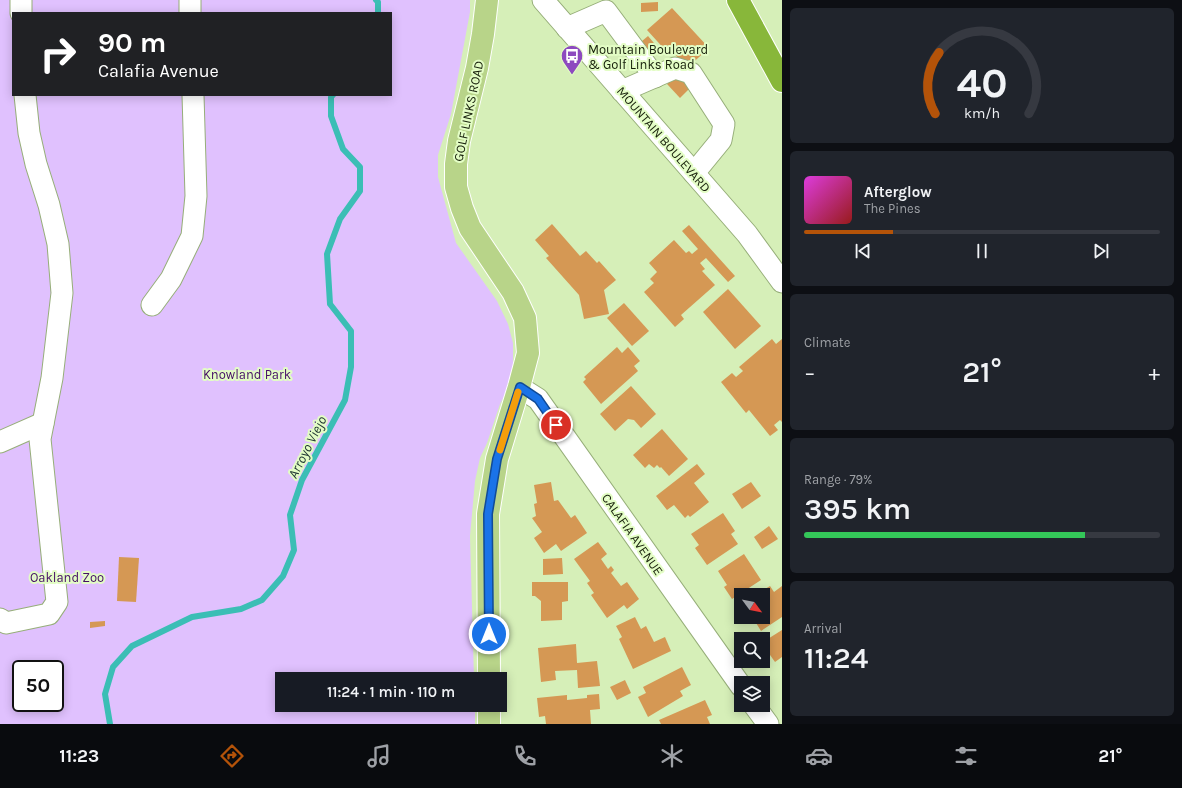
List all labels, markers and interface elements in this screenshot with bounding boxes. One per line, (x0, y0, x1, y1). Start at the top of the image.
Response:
text: 90 m (98, 26, 166, 59)
icon: right (32, 28, 84, 80)
place label: Mountain Boulevard & Golf Links Road (588, 42, 708, 72)
bus stop icon: Mountain Boulevard & Golf Links Road (559, 43, 585, 76)
text: 40 (956, 58, 1008, 106)
street label: GOLF LINKS ROAD (450, 59, 486, 163)
text: Calafia Avenue (98, 60, 219, 82)
street label: MOUNTAIN BOULEVARD (614, 83, 714, 195)
text: km/h (964, 104, 1000, 121)
text: Afterglow (864, 183, 932, 201)
text: The Pines (864, 201, 921, 216)
icon: previous (852, 240, 874, 262)
icon: pause (971, 240, 993, 262)
icon: next (1090, 240, 1112, 262)
text: Climate (804, 335, 850, 350)
text: 21° (962, 354, 1002, 390)
text: − (804, 360, 816, 386)
text: + (1148, 360, 1160, 386)
park label: Knowland Park (203, 367, 291, 382)
pin (539, 408, 573, 442)
water label: Arroyo Viejo (284, 413, 330, 481)
icon: arrive (545, 414, 567, 436)
text: Range · 79% (804, 472, 873, 487)
street label: CALAFIA AVENUE (599, 490, 666, 578)
text: 395 km (804, 491, 911, 527)
park label: Oakland Zoo (30, 570, 104, 585)
north arrow (734, 588, 770, 624)
map controls (734, 588, 770, 712)
position arrow (468, 613, 510, 655)
text: Arrival (804, 621, 842, 636)
button: search (734, 632, 770, 668)
text: 11:24 (804, 640, 868, 676)
speed limit sign: 50 (12, 660, 64, 712)
button: layers (734, 676, 770, 712)
text: 11:24 · 1 min · 110 m (327, 683, 455, 701)
icon: directions (218, 742, 246, 770)
icon: music (365, 742, 393, 770)
icon: phone (511, 742, 539, 770)
icon: climate (658, 742, 686, 770)
icon: car (805, 742, 833, 770)
icon: filters (952, 742, 980, 770)
text: 11:23 (59, 745, 99, 767)
text: 21° (1098, 745, 1123, 767)

